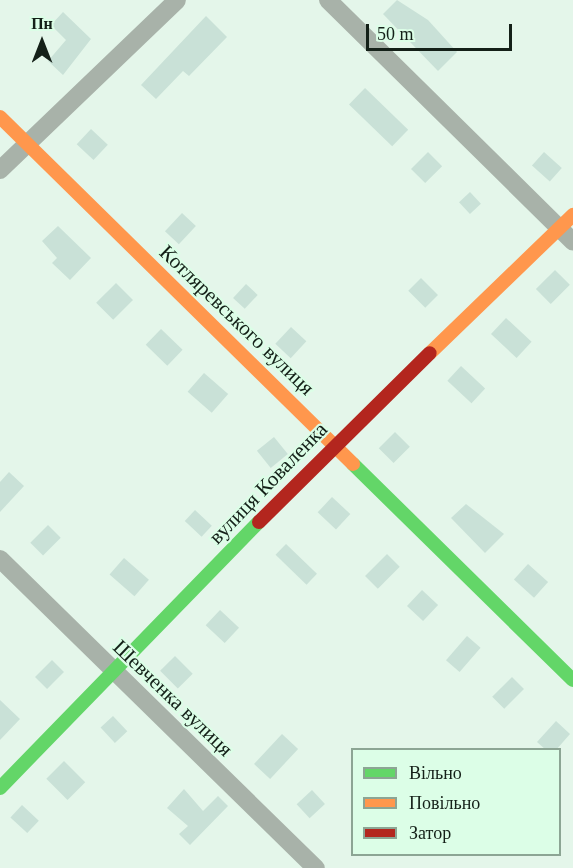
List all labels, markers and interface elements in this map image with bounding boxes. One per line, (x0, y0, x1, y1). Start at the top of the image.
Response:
north arrow (12, 12, 72, 72)
scale bar (369, 12, 514, 50)
text: Пн (31, 15, 53, 32)
text: 50 m (377, 24, 414, 44)
street label: Котляревського вулиця (154, 240, 320, 400)
street label: вулиця Коваленка (204, 417, 332, 549)
street label: Шевченка вулиця (108, 635, 238, 761)
legend (351, 748, 561, 856)
text: Вільно (409, 763, 462, 783)
text: Повільно (409, 793, 480, 813)
text: Затор (409, 823, 451, 843)

